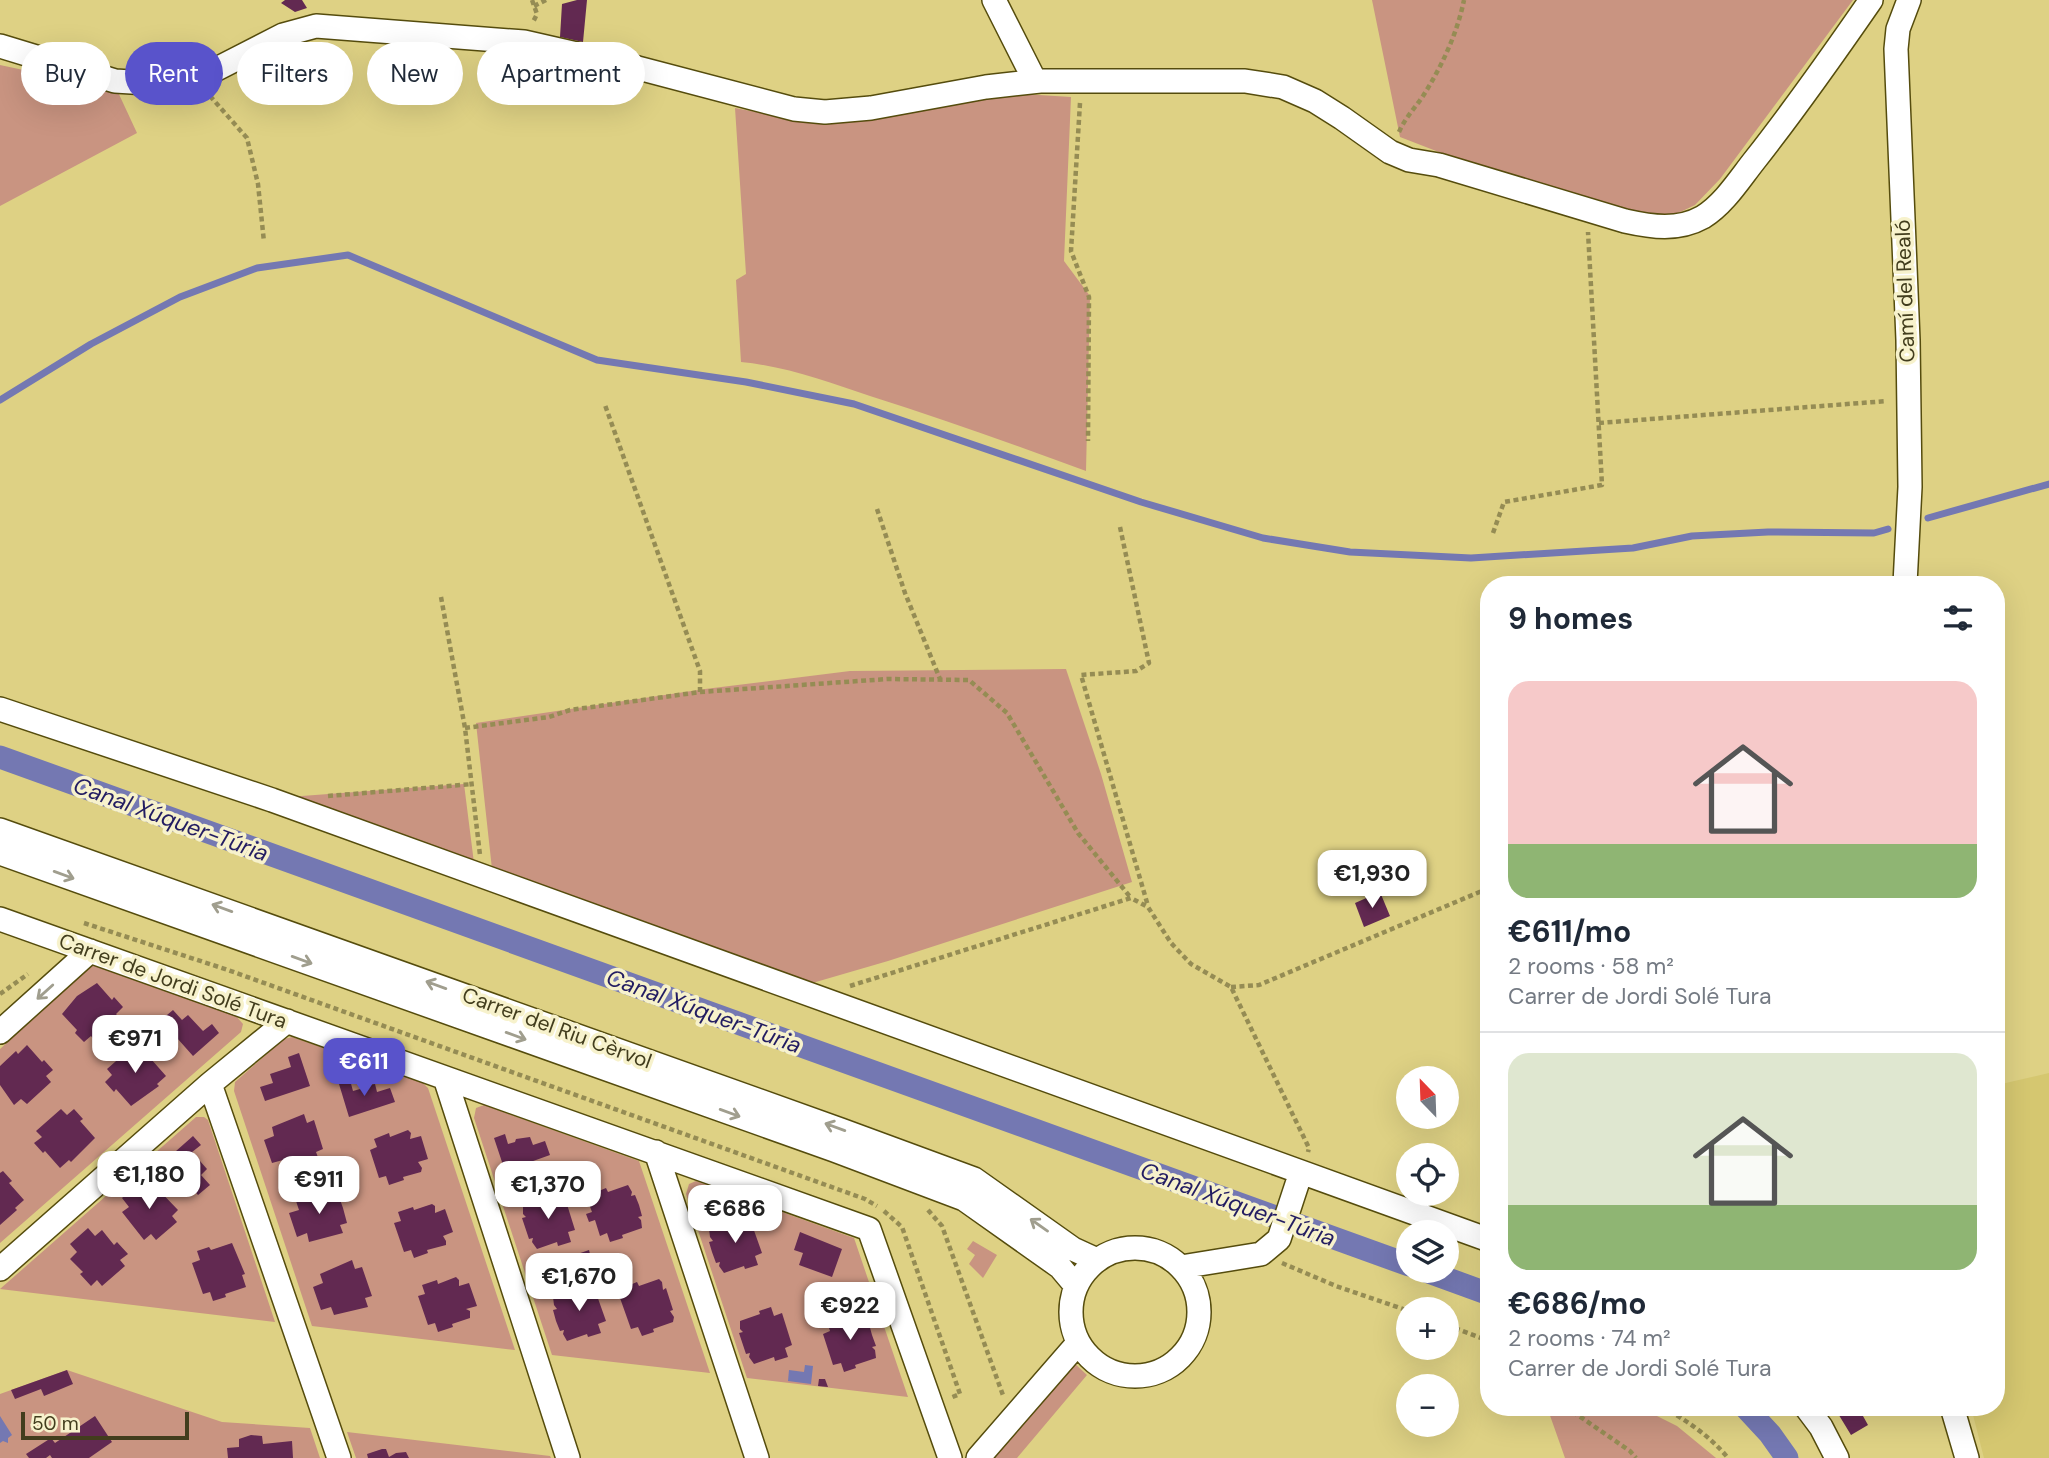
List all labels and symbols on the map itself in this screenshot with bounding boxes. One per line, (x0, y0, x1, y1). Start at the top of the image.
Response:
street label: Camí del Realó (1889, 219, 1921, 363)
water label: Canal Xúquer-Túria (69, 770, 273, 868)
pin: €1,930 (1315, 850, 1429, 910)
one-way arrow (53, 870, 75, 882)
one-way arrow (211, 901, 233, 914)
street label: Carrer de Jordi Solé Tura (55, 927, 291, 1035)
one-way arrow (290, 954, 312, 967)
water label: Canal Xúquer-Túria (602, 962, 806, 1060)
one-way arrow (426, 978, 448, 990)
street label: Carrer del Riu Cèrvol (458, 981, 656, 1075)
one-way arrow (37, 983, 54, 1000)
pin: €971 (94, 1016, 176, 1075)
one-way arrow (505, 1031, 527, 1043)
pin: €611 (323, 1038, 405, 1098)
north arrow (1396, 1066, 1460, 1129)
one-way arrow (719, 1108, 741, 1120)
one-way arrow (825, 1120, 846, 1133)
pin: €1,180 (92, 1152, 206, 1211)
water label: Canal Xúquer-Túria (1136, 1155, 1340, 1253)
pin: €911 (278, 1156, 360, 1216)
pin: €1,370 (491, 1162, 605, 1221)
pin: €686 (694, 1186, 776, 1245)
one-way arrow (1030, 1218, 1049, 1232)
pin: €1,670 (522, 1254, 636, 1313)
pin: €922 (809, 1282, 891, 1342)
scale bar (21, 1409, 189, 1441)

